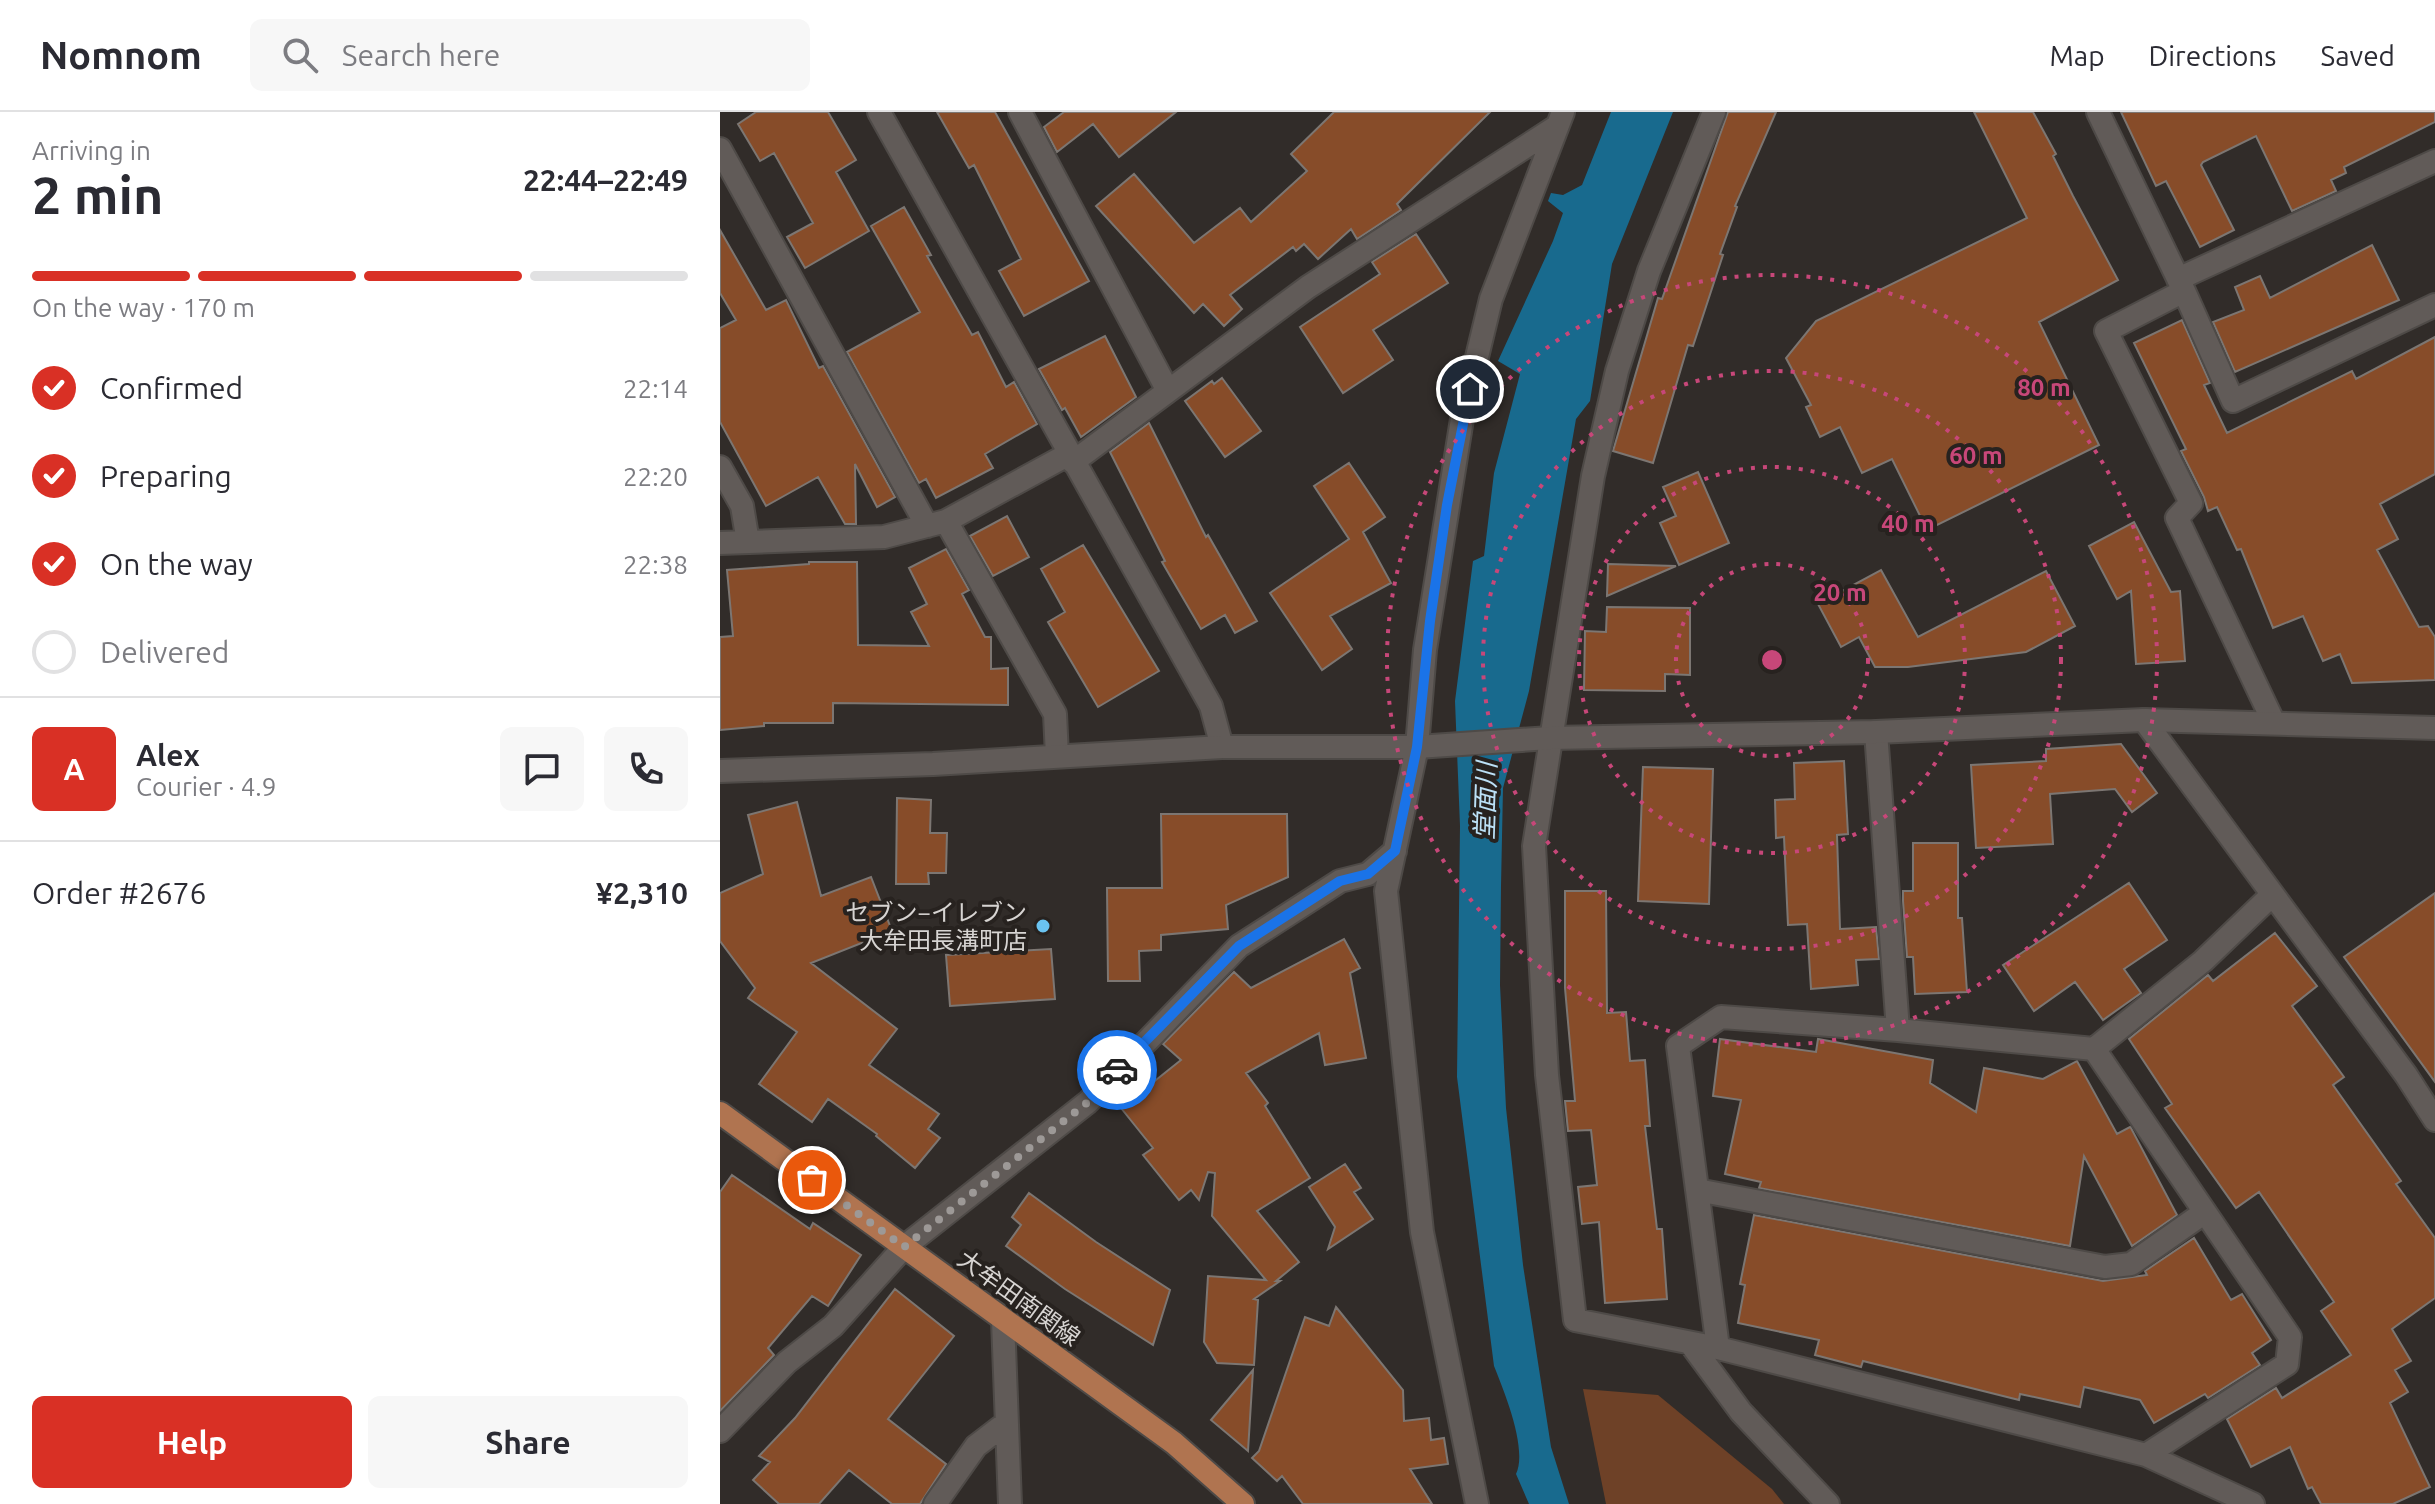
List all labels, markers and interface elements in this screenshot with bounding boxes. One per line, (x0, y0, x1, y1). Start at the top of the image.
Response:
search box (250, 19, 810, 91)
icon: search (278, 33, 322, 77)
text: Nomnom (40, 34, 202, 76)
text: Search here (342, 38, 500, 72)
text: Map (2049, 40, 2105, 71)
text: Directions (2149, 40, 2276, 71)
text: Saved (2320, 40, 2395, 71)
text: Arriving in (32, 136, 151, 165)
text: 22:44–22:49 (523, 163, 688, 197)
text: 2 min (32, 166, 163, 224)
text: On the way · 170 m (32, 293, 255, 322)
pin (1436, 355, 1504, 423)
icon: check (32, 366, 76, 410)
icon: home (1448, 367, 1492, 411)
text: Confirmed (100, 371, 243, 405)
text: 22:14 (623, 374, 688, 403)
text: 80 m (2017, 374, 2071, 401)
text: 60 m (1949, 442, 2003, 469)
icon: check (32, 454, 76, 498)
text: Preparing (100, 459, 232, 493)
text: 22:20 (623, 462, 688, 491)
text: 40 m (1881, 510, 1935, 537)
icon: check (32, 542, 76, 586)
text: On the way (100, 547, 253, 581)
text: 22:38 (623, 550, 688, 579)
text: 20 m (1813, 579, 1867, 606)
text: Delivered (100, 635, 229, 669)
centre of rings (1758, 646, 1786, 674)
button: chat (500, 727, 584, 811)
button: phone (604, 727, 688, 811)
text: Alex (136, 738, 200, 772)
text: A (63, 752, 85, 786)
water label: 堂面川 (1469, 759, 1501, 840)
text: Courier · 4.9 (136, 772, 276, 801)
text: Order #2676 (32, 876, 206, 910)
text: ¥2,310 (596, 876, 688, 910)
place label: セブン−イレブン 大牟田長溝町店 (845, 899, 1027, 954)
marker: セブン−イレブン 大牟田長溝町店 (1034, 917, 1052, 935)
courier (1077, 1030, 1157, 1110)
icon: car (1095, 1048, 1139, 1092)
pin (778, 1146, 846, 1214)
icon: bag (790, 1158, 834, 1202)
street label: 大牟田南関線 (953, 1245, 1085, 1351)
button: Help (32, 1396, 352, 1488)
button: Share (368, 1396, 688, 1488)

